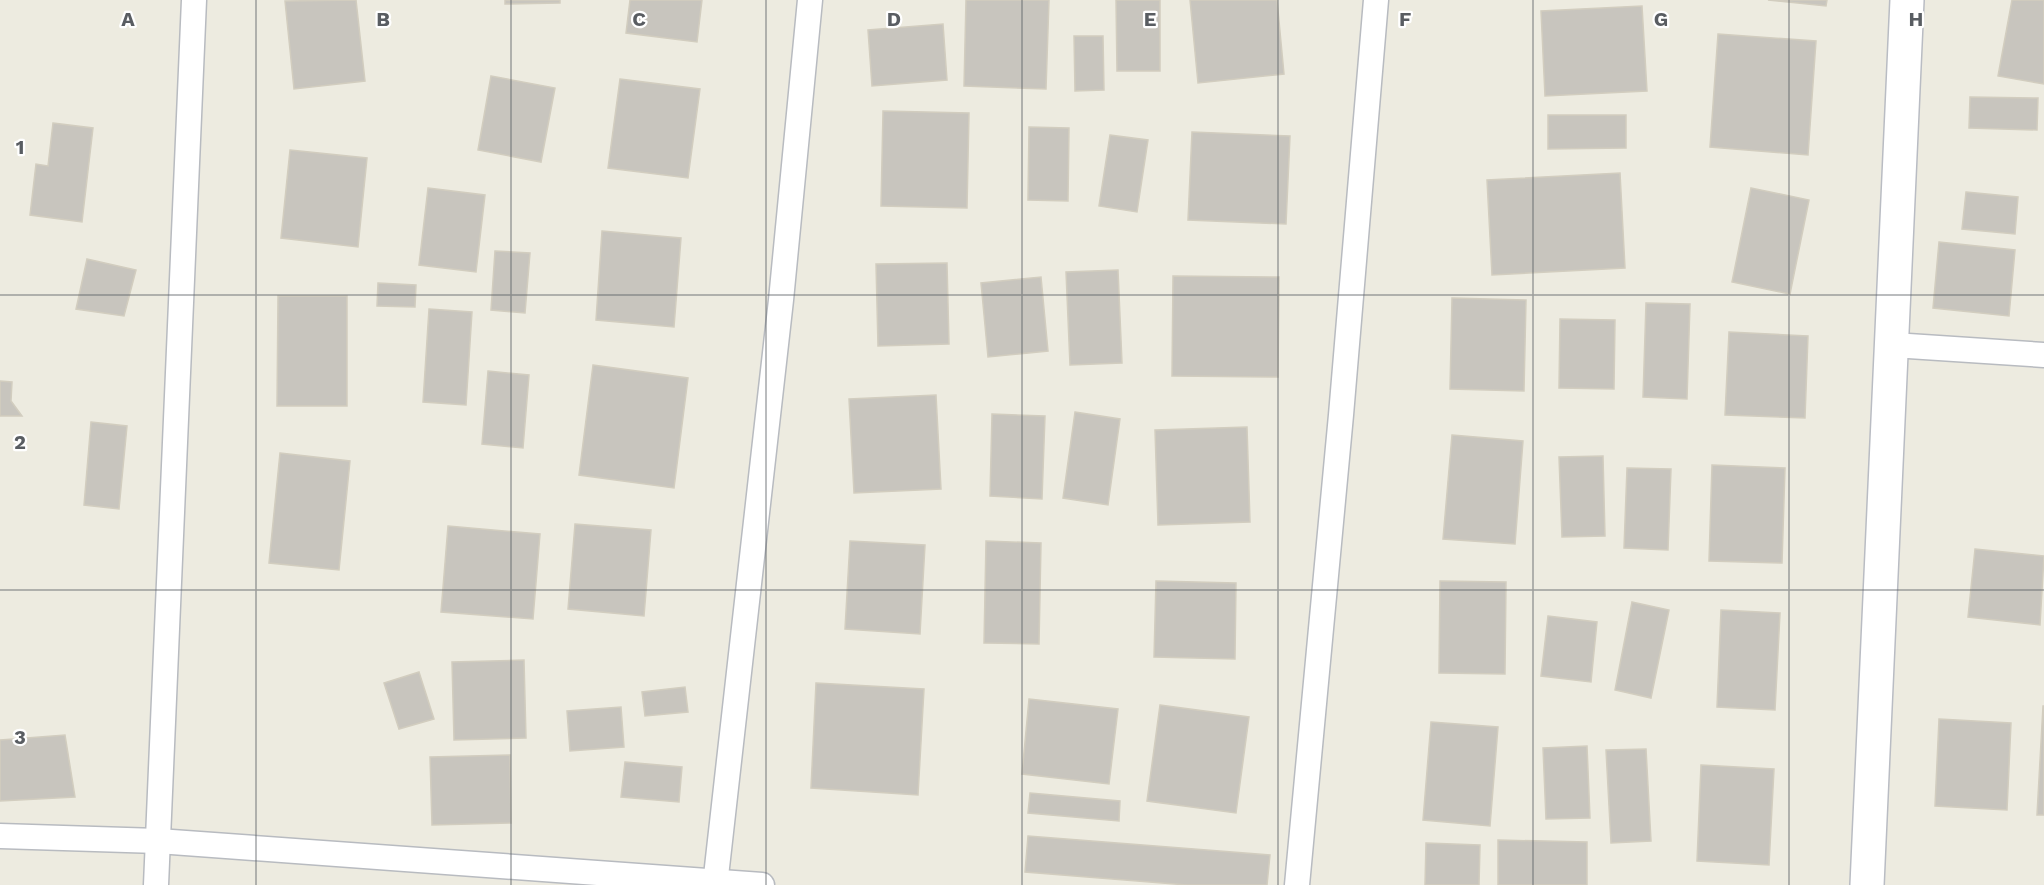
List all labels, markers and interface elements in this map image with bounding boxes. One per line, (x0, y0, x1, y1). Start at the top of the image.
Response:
text: A (121, 7, 135, 31)
text: B (376, 7, 390, 31)
text: C (632, 7, 646, 31)
text: D (887, 7, 901, 31)
text: E (1144, 7, 1156, 31)
text: F (1399, 7, 1411, 31)
text: G (1654, 7, 1668, 31)
text: H (1909, 7, 1923, 31)
text: 1 (16, 135, 24, 159)
text: 2 (14, 430, 26, 454)
text: 3 (14, 725, 26, 749)

